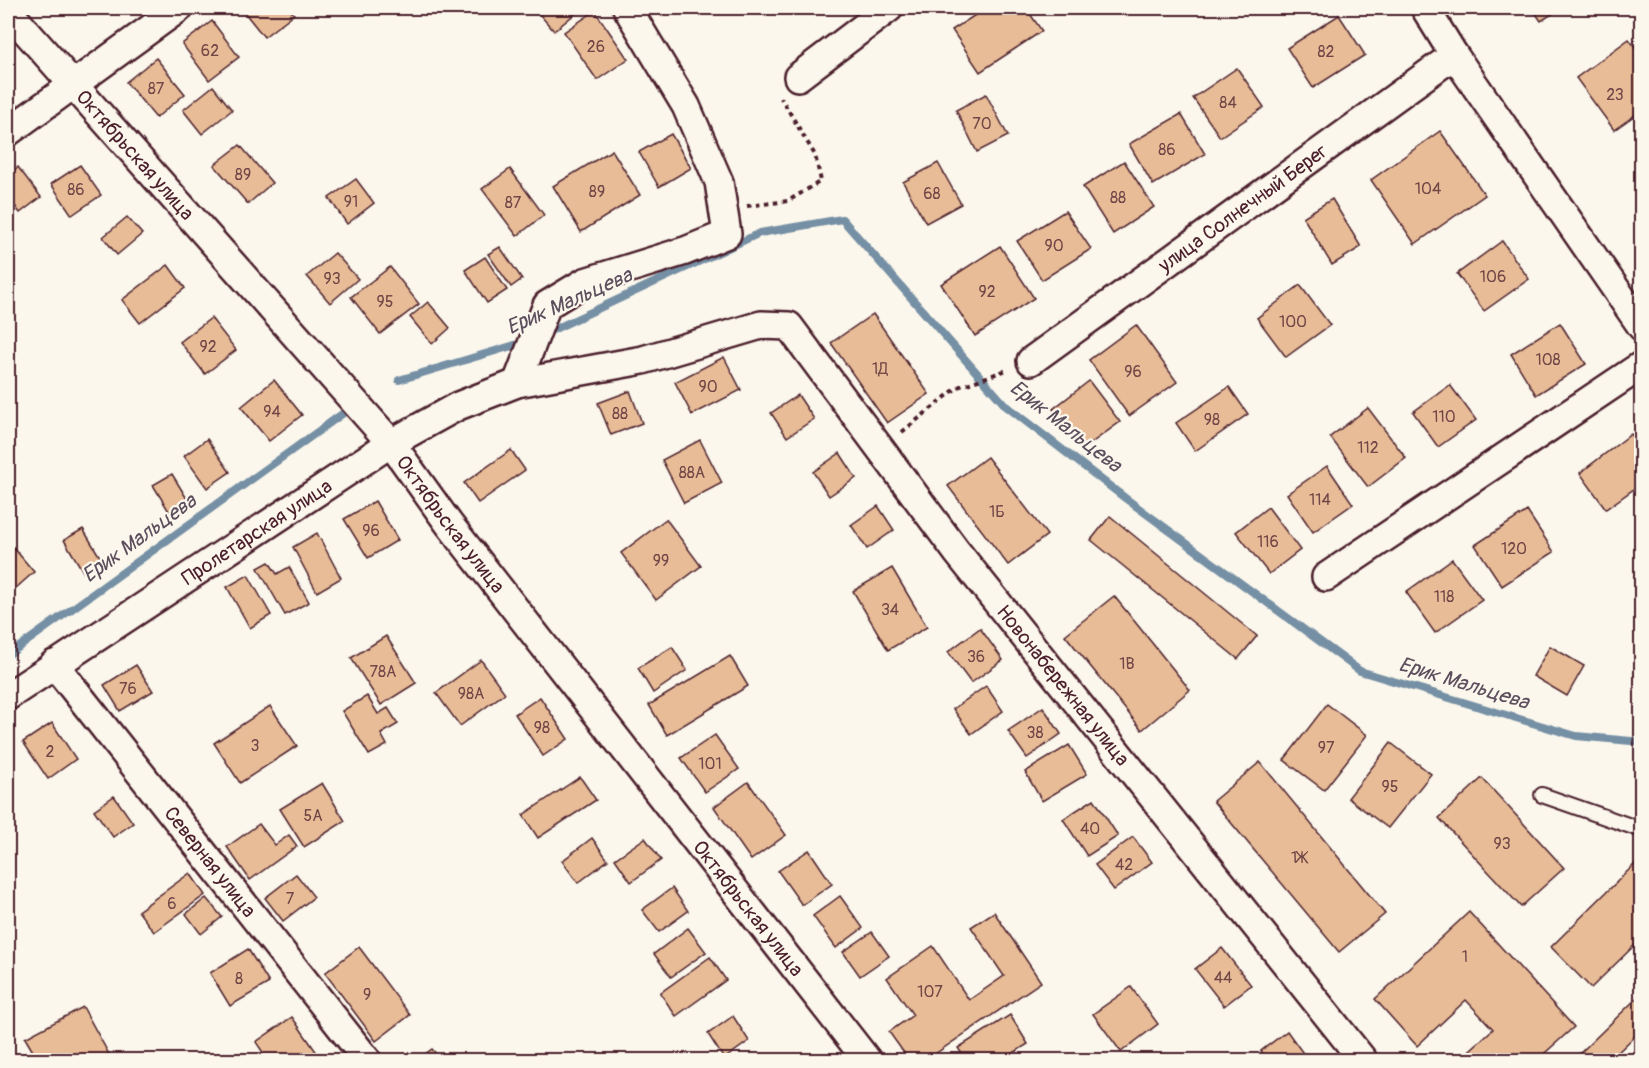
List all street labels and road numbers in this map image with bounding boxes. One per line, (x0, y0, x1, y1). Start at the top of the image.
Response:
street label: Октябрьская улица (71, 85, 199, 225)
street label: улица Солнечный Берег (1153, 139, 1332, 279)
street label: Октябрьская улица (391, 450, 510, 598)
street label: Пролетарская улица (177, 474, 337, 591)
street label: Новонабережная улица (991, 600, 1135, 771)
street label: Северная улица (158, 802, 261, 922)
street label: Октябрьская улица (687, 835, 809, 982)

